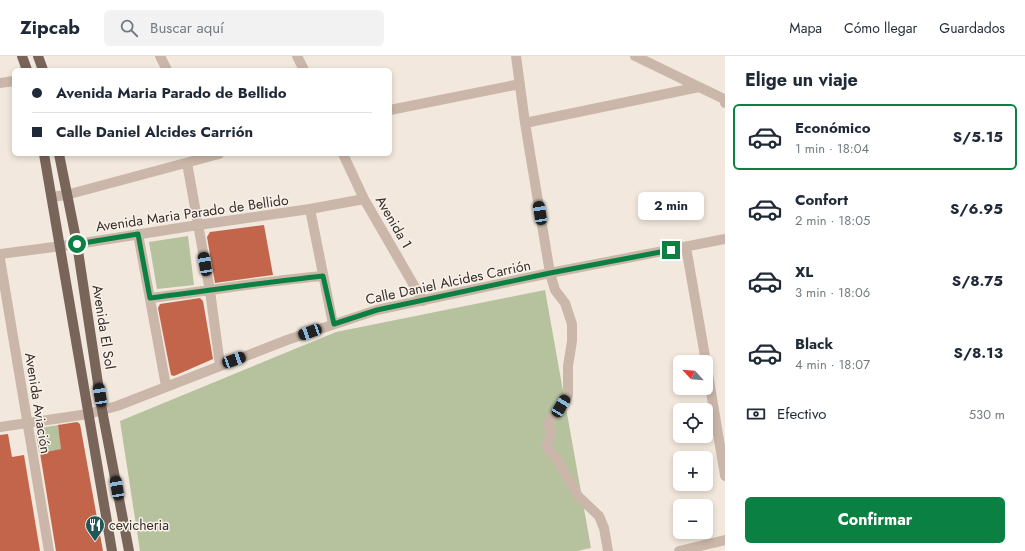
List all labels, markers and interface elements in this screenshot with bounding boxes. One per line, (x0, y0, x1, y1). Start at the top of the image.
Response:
search box (104, 10, 384, 46)
text: Zipcab (20, 14, 80, 41)
icon: search (118, 17, 140, 39)
text: Buscar aquí (150, 17, 224, 39)
text: Mapa (789, 18, 822, 38)
text: Cómo llegar (844, 18, 917, 38)
text: Guardados (939, 18, 1005, 38)
text: Elige un viaje (745, 67, 858, 93)
text: Avenida Maria Parado de Bellido (56, 82, 287, 104)
text: Económico (795, 117, 870, 139)
icon: car (747, 119, 783, 155)
text: Calle Daniel Alcides Carrión (56, 121, 253, 143)
text: S/5.15 (953, 126, 1003, 148)
text: 1 min · 18:04 (795, 139, 869, 158)
text: Confort (795, 189, 848, 211)
street label: Avenida Maria Parado de Bellido (94, 190, 290, 236)
icon: car (747, 191, 783, 227)
street label: Avenida 1 (371, 192, 417, 252)
callout: 2 min (638, 192, 704, 220)
text: 2 min (654, 196, 688, 215)
text: S/6.95 (950, 198, 1003, 220)
car (532, 200, 548, 226)
text: 2 min · 18:05 (795, 211, 870, 230)
route start (68, 235, 86, 253)
route end (662, 241, 680, 259)
car (197, 251, 213, 277)
street label: Calle Daniel Alcides Carrión (364, 255, 532, 309)
text: XL (795, 261, 813, 283)
icon: car (747, 263, 783, 299)
text: S/8.75 (952, 270, 1003, 292)
street label: Avenida El Sol (87, 283, 121, 371)
text: 3 min · 18:06 (795, 283, 870, 302)
car (297, 322, 323, 342)
text: Black (795, 333, 833, 355)
icon: car (747, 335, 783, 371)
text: S/8.13 (954, 342, 1003, 364)
car (221, 350, 247, 370)
street label: Avenida Aviación (20, 351, 56, 455)
north arrow (673, 355, 713, 395)
map controls (673, 355, 713, 539)
text: 4 min · 18:07 (795, 355, 870, 374)
car (92, 382, 108, 408)
car (550, 393, 572, 419)
button: locate (673, 403, 713, 443)
icon: cash (745, 403, 767, 425)
text: Efectivo (777, 403, 827, 425)
text: 530 m (969, 405, 1005, 424)
button: + (673, 451, 713, 491)
car (109, 475, 125, 501)
button: Confirmar (745, 497, 1005, 543)
button: − (673, 499, 713, 539)
restaurant icon: cevicheria (84, 514, 106, 542)
place label: cevicheria (109, 515, 169, 535)

